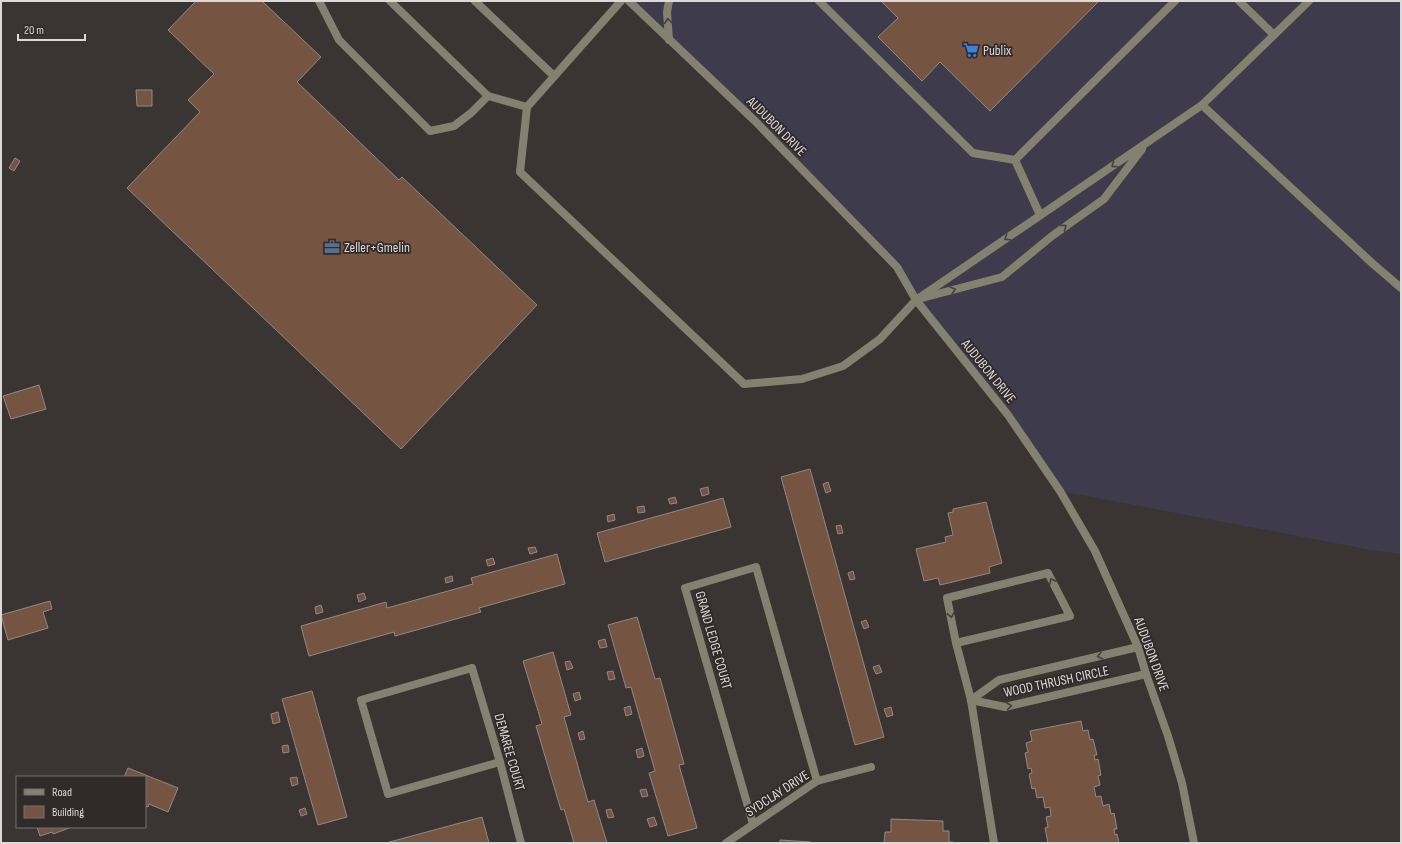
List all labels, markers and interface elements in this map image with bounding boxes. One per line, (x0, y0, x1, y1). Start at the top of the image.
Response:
scale bar (18, 16, 85, 42)
one-way arrow (663, 18, 672, 24)
text: 20 m (24, 23, 44, 38)
supermarket icon: Publix (962, 41, 980, 59)
place label: Publix (983, 42, 1012, 59)
street label: AUDUBON DRIVE (743, 92, 810, 160)
one-way arrow (1112, 160, 1119, 167)
one-way arrow (1060, 224, 1067, 232)
one-way arrow (1004, 233, 1011, 240)
office icon: Zeller+Gmelin (323, 238, 341, 256)
place label: Zeller+Gmelin (344, 239, 410, 256)
one-way arrow (949, 286, 956, 295)
street label: AUDUBON DRIVE (957, 335, 1020, 407)
one-way arrow (1049, 578, 1057, 585)
street label: GRAND LEDGE COURT (691, 589, 736, 691)
one-way arrow (946, 611, 954, 618)
street label: AUDUBON DRIVE (1130, 614, 1173, 694)
one-way arrow (1097, 651, 1104, 660)
street label: WOOD THRUSH CIRCLE (1002, 662, 1110, 701)
one-way arrow (1006, 702, 1012, 711)
street label: DEMAREE COURT (490, 711, 529, 793)
street label: SYDCLAY DRIVE (742, 766, 812, 820)
legend (16, 776, 146, 828)
text: Road (52, 785, 72, 800)
text: Building (52, 805, 84, 820)

